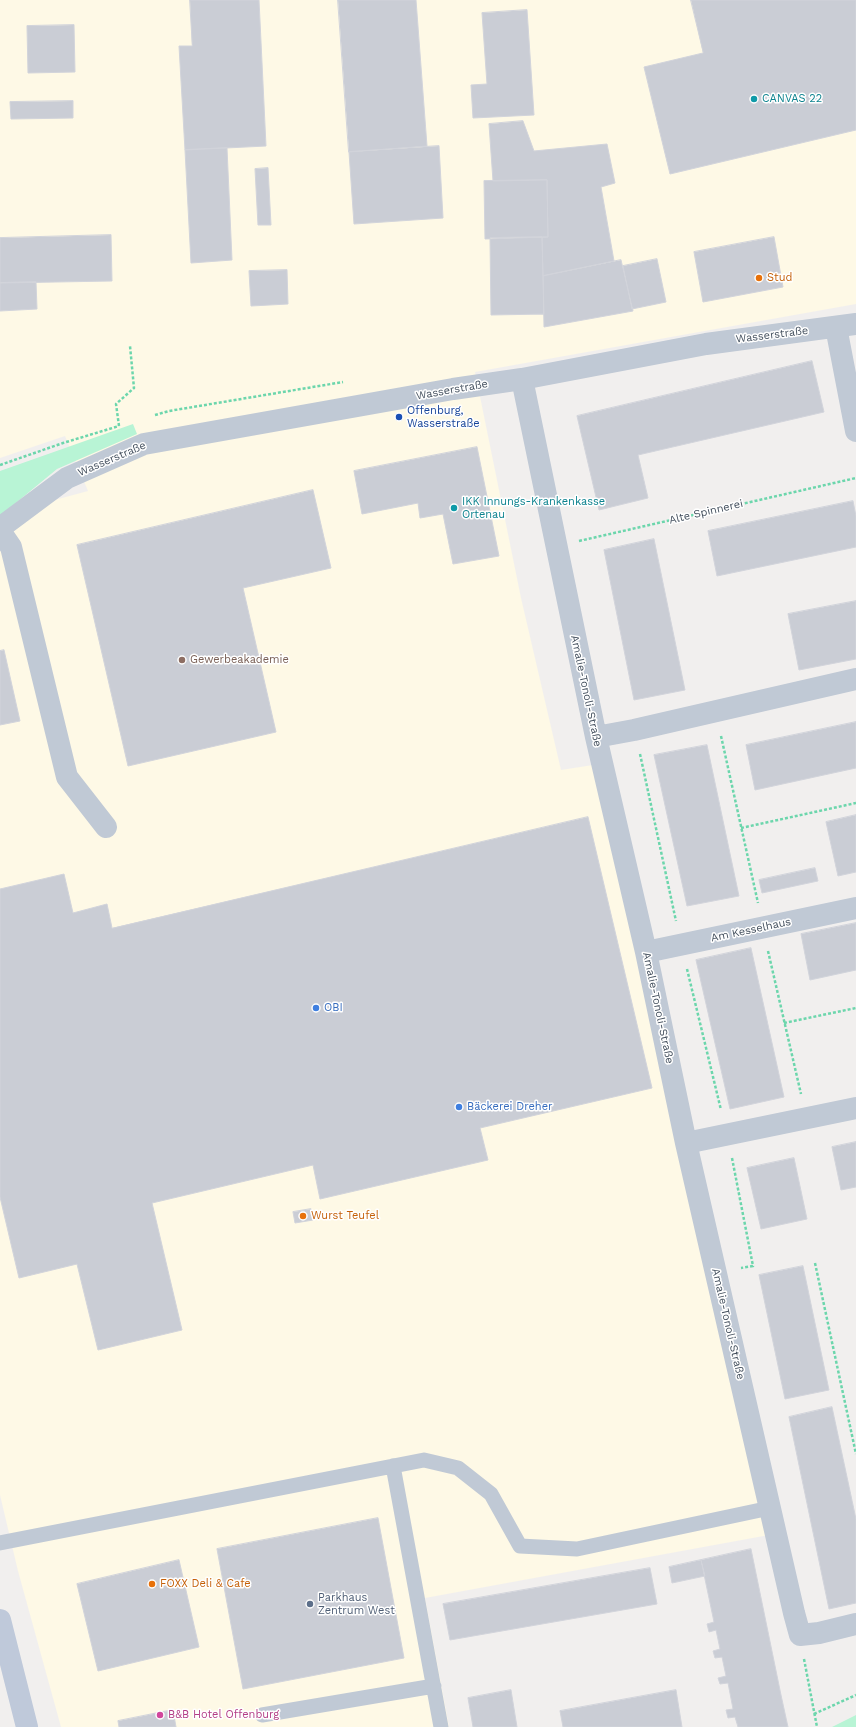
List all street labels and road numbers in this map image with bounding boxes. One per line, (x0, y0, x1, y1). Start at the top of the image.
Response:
street label: Wasserstraße (735, 324, 809, 346)
street label: Wasserstraße (415, 377, 489, 403)
street label: Wasserstraße (76, 439, 148, 479)
street label: Alte Spinnerei (668, 497, 744, 527)
street label: Amalie-Tonoli-Straße (568, 634, 604, 748)
street label: Am Kesselhaus (710, 915, 792, 945)
street label: Amalie-Tonoli-Straße (640, 951, 676, 1065)
street label: Amalie-Tonoli-Straße (709, 1267, 747, 1381)

